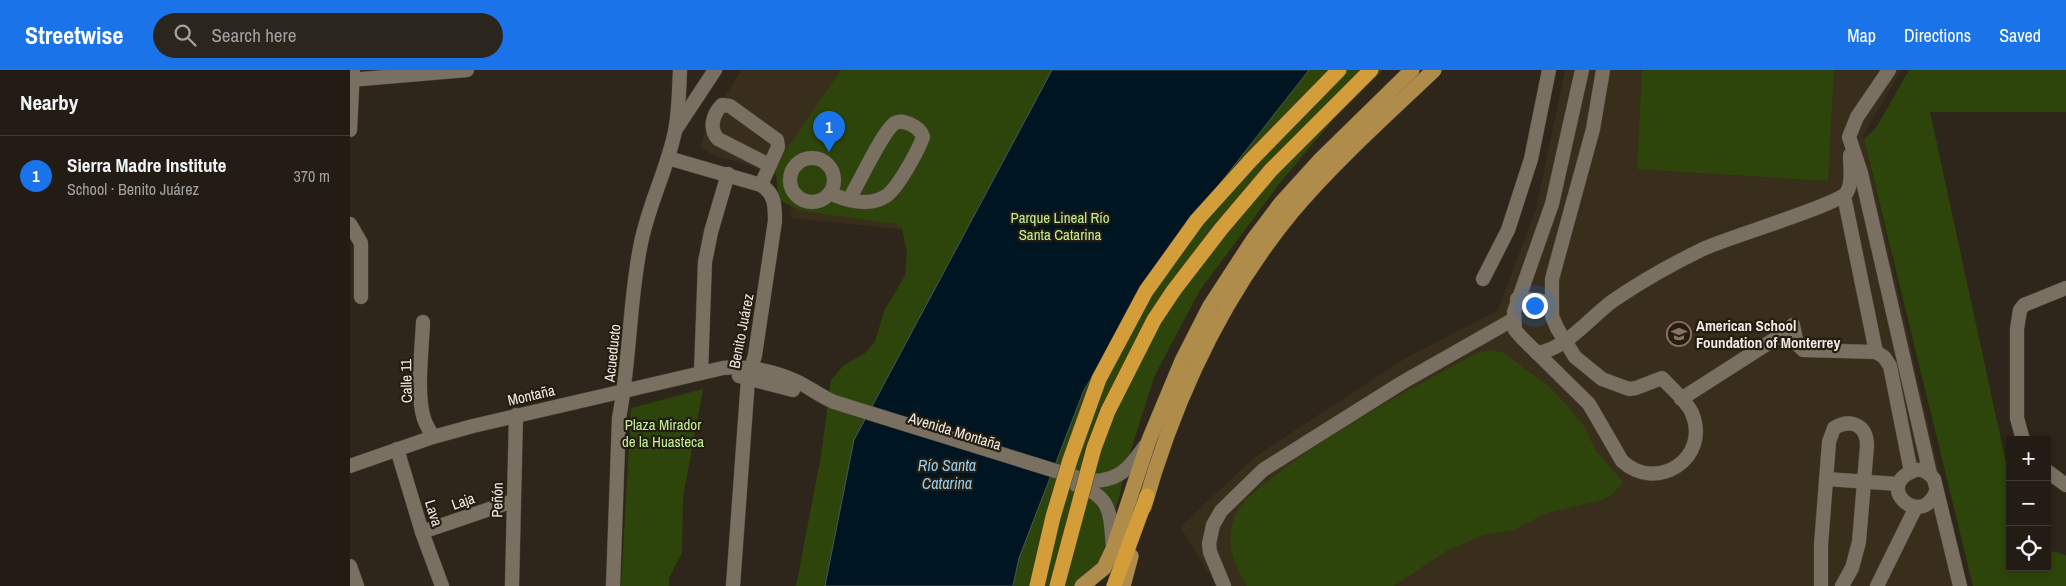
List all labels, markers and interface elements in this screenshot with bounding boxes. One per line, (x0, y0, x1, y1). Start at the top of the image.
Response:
search box (153, 13, 503, 58)
text: Streetwise (25, 19, 123, 51)
icon: search (171, 21, 199, 49)
text: Search here (211, 22, 296, 48)
text: Map (1847, 23, 1876, 48)
text: Directions (1904, 23, 1971, 48)
text: Saved (1999, 23, 2041, 48)
text: Nearby (20, 88, 78, 117)
pin: 1 (813, 111, 845, 152)
text: Sierra Madre Institute (67, 152, 226, 178)
text: 1 (32, 165, 40, 187)
text: 370 m (294, 165, 330, 187)
text: School · Benito Juárez (67, 178, 199, 200)
park label: Parque Lineal Río Santa Catarina (1010, 207, 1110, 245)
street label: Benito Juárez (723, 292, 759, 370)
your location (1522, 293, 1548, 319)
place label: American School Foundation of Monterrey (1696, 315, 1840, 353)
school or university icon: American School Foundation of Monterrey (1666, 321, 1692, 347)
street label: Acueducto (598, 323, 625, 384)
street label: Calle 11 (395, 359, 417, 403)
street label: Montaña (505, 379, 557, 411)
street label: Avenida Montaña (905, 407, 1004, 455)
park label: Plaza Mirador de la Huasteca (622, 414, 704, 452)
map controls (2006, 436, 2051, 571)
button: + (2006, 436, 2051, 481)
water label: Río Santa Catarina (918, 454, 976, 494)
button: − (2006, 481, 2051, 526)
street label: Peñón (486, 482, 508, 518)
street label: Laja (449, 487, 478, 515)
street label: Lava (420, 497, 448, 529)
button: locate (2006, 526, 2051, 571)

